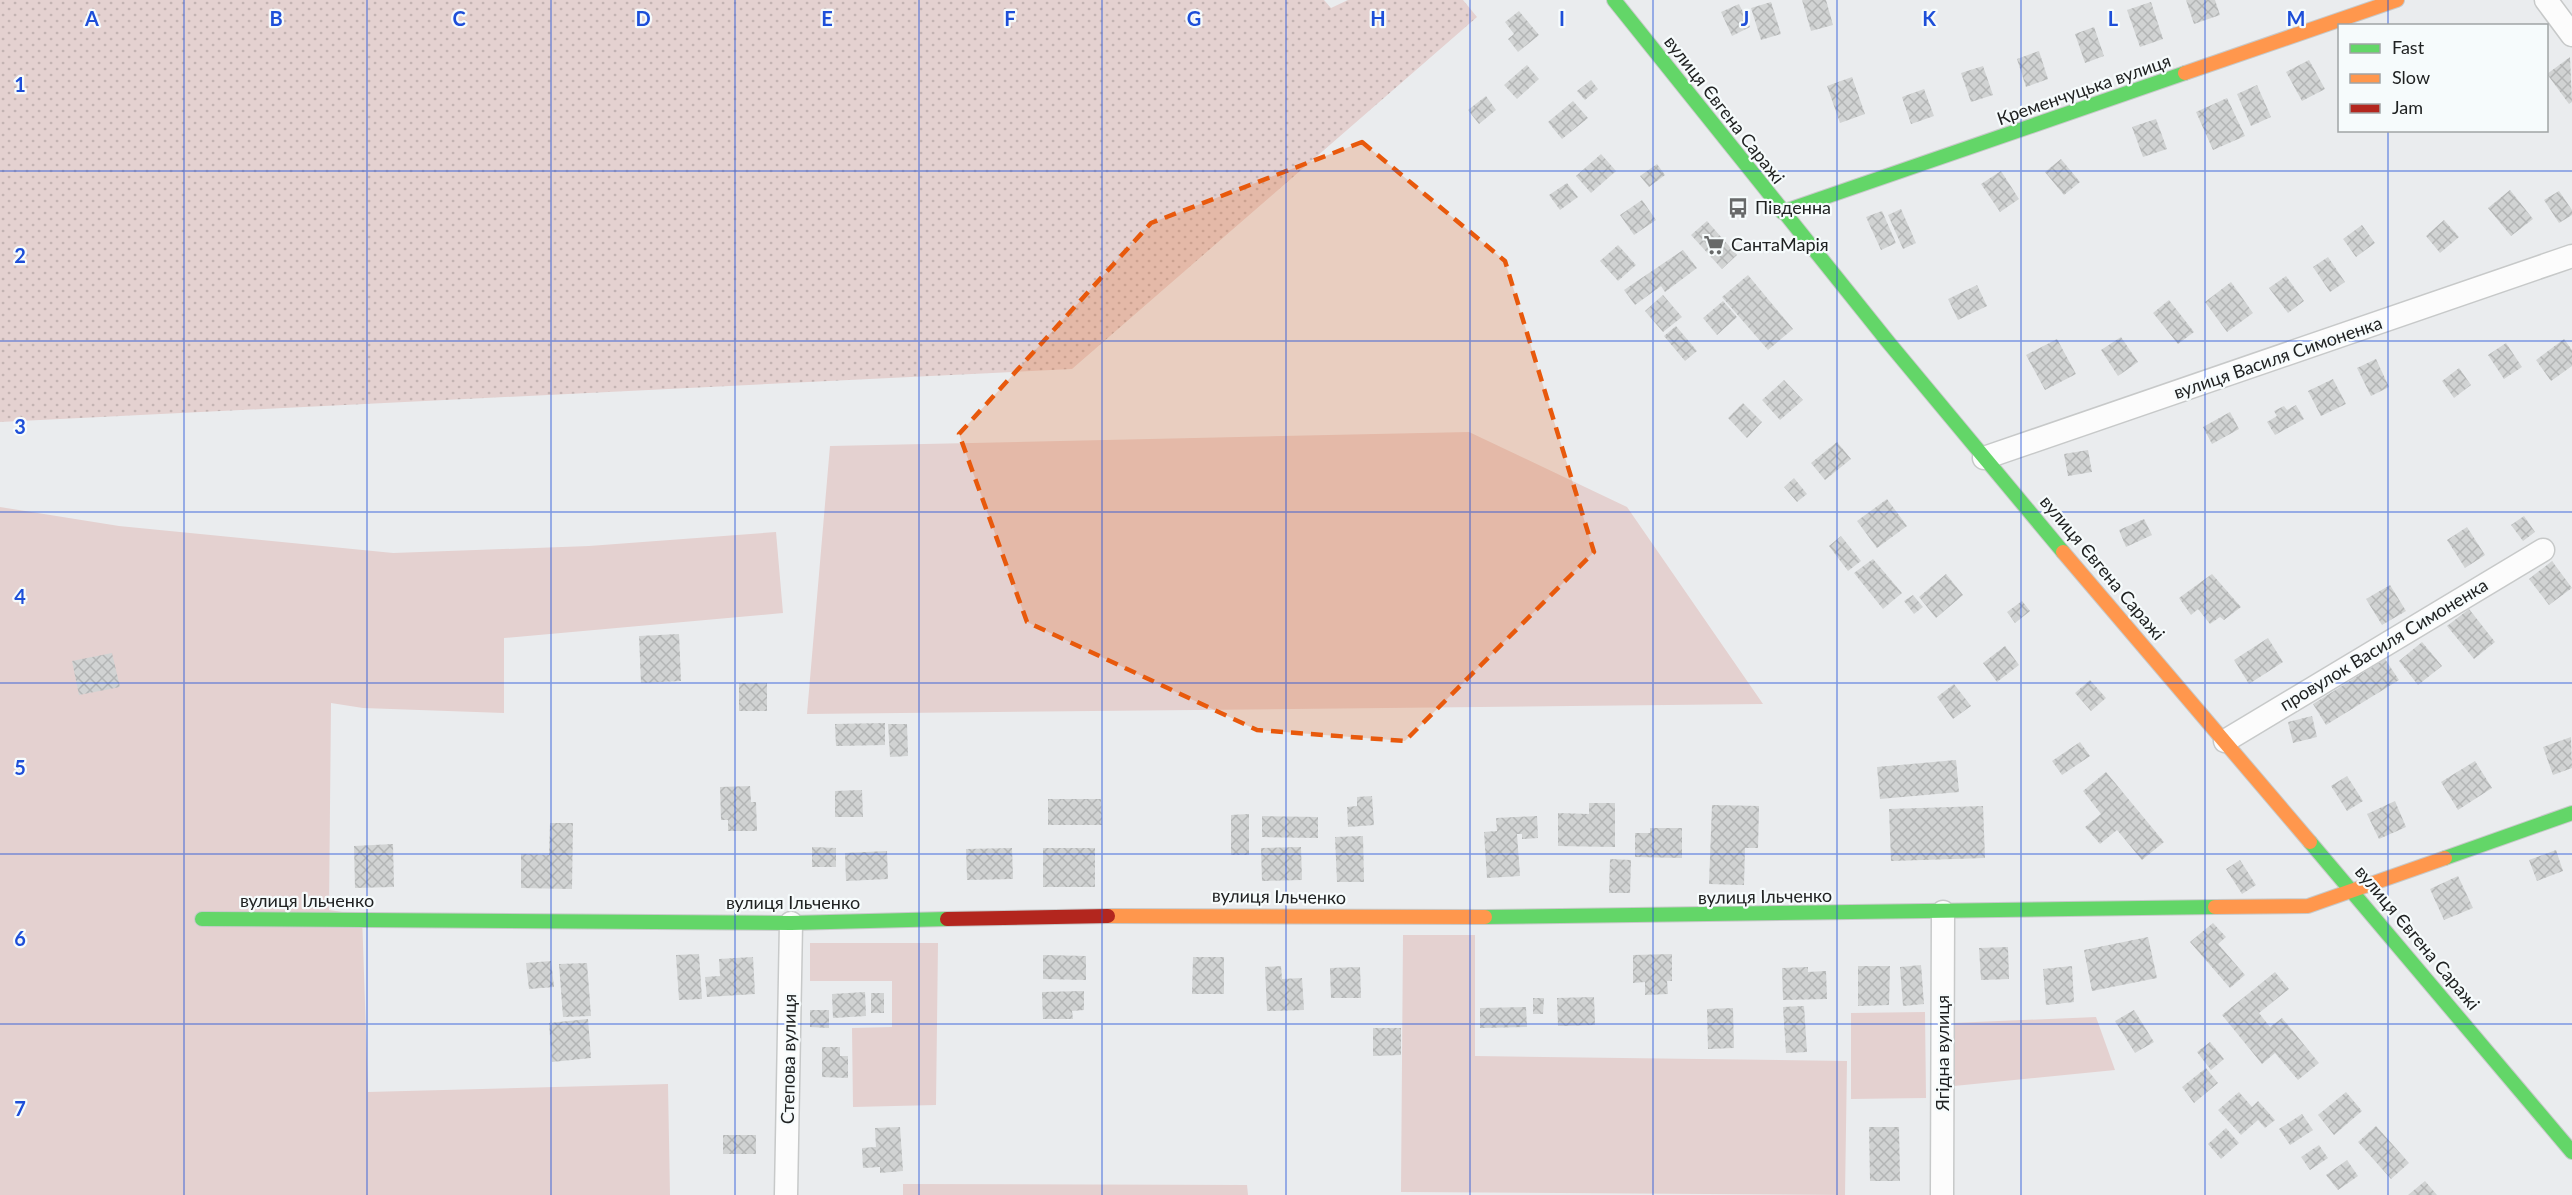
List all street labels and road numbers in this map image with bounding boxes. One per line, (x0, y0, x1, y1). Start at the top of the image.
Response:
street label: вулиця Євгена Саражі (1660, 31, 1789, 188)
street label: Кременчуцька вулиця (1994, 49, 2174, 129)
street label: вулиця Василя Симоненка (2171, 311, 2385, 403)
street label: вулиця Євгена Саражі (2036, 491, 2170, 644)
street label: провулок Василя Симоненка (2275, 573, 2492, 715)
street label: вулиця Євгена Саражі (2351, 861, 2485, 1014)
street label: вулиця Ільченко (1212, 884, 1346, 908)
street label: вулиця Ільченко (1698, 884, 1832, 908)
street label: вулиця Ільченко (240, 889, 374, 911)
street label: вулиця Ільченко (726, 891, 860, 913)
street label: Степова вулиця (776, 994, 800, 1124)
street label: Ягідна вулиця (1931, 995, 1953, 1112)

